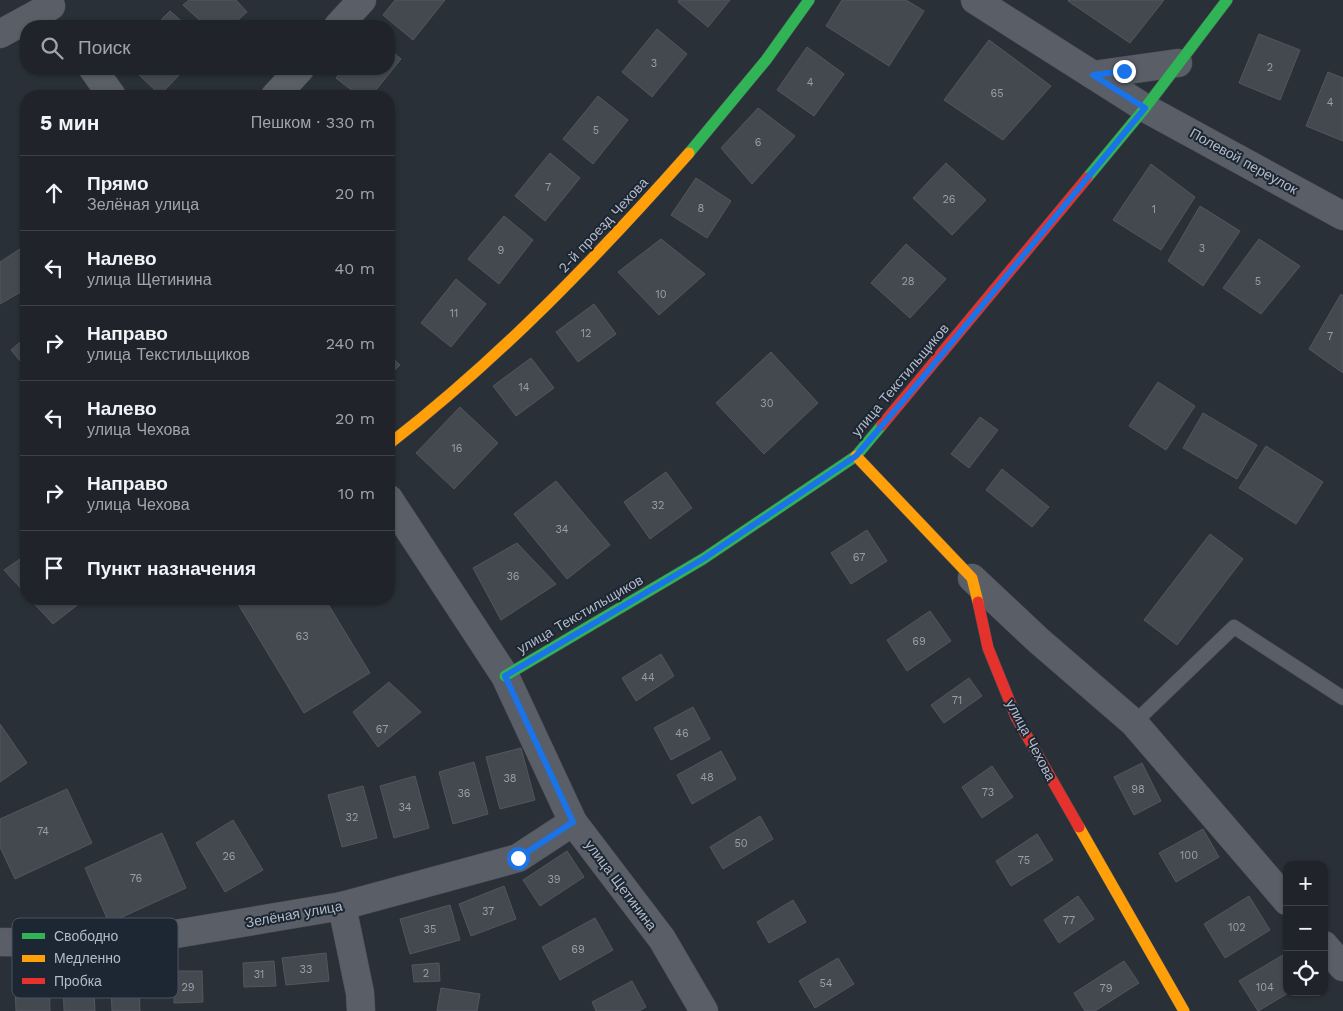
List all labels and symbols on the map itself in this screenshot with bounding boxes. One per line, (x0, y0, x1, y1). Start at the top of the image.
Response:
house number: 3 (651, 57, 657, 70)
route end (1113, 60, 1136, 83)
house number: 2 (1267, 61, 1273, 74)
house number: 4 (807, 76, 814, 89)
house number: 65 (990, 87, 1004, 100)
house number: 4 (1327, 96, 1334, 109)
house number: 5 (593, 124, 599, 137)
street label: Полевой переулок (1187, 125, 1301, 198)
house number: 6 (755, 136, 762, 149)
street label: 2-й проезд Чехова (555, 174, 651, 276)
house number: 7 (545, 181, 551, 194)
house number: 26 (942, 193, 956, 206)
house number: 8 (698, 202, 705, 215)
house number: 1 (1152, 203, 1156, 216)
house number: 3 (1199, 242, 1205, 255)
house number: 9 (498, 244, 505, 257)
house number: 28 (901, 275, 915, 288)
house number: 5 (1255, 275, 1261, 288)
house number: 10 (655, 288, 667, 301)
house number: 11 (450, 307, 458, 320)
street label: улица Текстильщиков (848, 320, 952, 440)
house number: 12 (581, 327, 591, 340)
house number: 7 (1327, 330, 1333, 343)
house number: 14 (518, 381, 530, 394)
house number: 30 (760, 397, 774, 410)
house number: 16 (452, 442, 463, 455)
house number: 32 (652, 499, 664, 512)
house number: 34 (555, 523, 569, 536)
house number: 67 (853, 551, 865, 564)
house number: 36 (506, 570, 520, 583)
street label: улица Текстильщиков (514, 571, 646, 657)
house number: 63 (295, 630, 309, 643)
house number: 69 (912, 635, 926, 648)
house number: 44 (641, 671, 655, 684)
house number: 71 (952, 694, 962, 707)
street label: улица Чехова (1003, 697, 1059, 784)
house number: 67 (376, 723, 388, 736)
house number: 46 (675, 727, 689, 740)
house number: 48 (700, 771, 714, 784)
house number: 38 (503, 772, 517, 785)
house number: 98 (1131, 783, 1145, 796)
house number: 73 (982, 786, 994, 799)
house number: 36 (457, 787, 471, 800)
house number: 34 (398, 801, 412, 814)
house number: 32 (346, 811, 358, 824)
house number: 74 (37, 825, 49, 838)
street label: улица Щетинина (582, 837, 660, 934)
house number: 50 (734, 837, 748, 850)
route start (507, 847, 530, 870)
house number: 100 (1180, 849, 1198, 862)
house number: 26 (222, 850, 236, 863)
house number: 75 (1018, 854, 1030, 867)
house number: 76 (130, 872, 143, 885)
house number: 39 (547, 873, 561, 886)
street label: Зелёная улица (244, 898, 344, 930)
house number: 37 (482, 905, 494, 918)
house number: 77 (1063, 914, 1075, 927)
legend (12, 918, 178, 998)
house number: 102 (1228, 921, 1246, 934)
house number: 35 (424, 923, 436, 936)
text: Свободно (54, 928, 119, 944)
house number: 69 (571, 943, 585, 956)
text: Медленно (54, 950, 121, 966)
house number: 33 (300, 963, 312, 976)
house number: 2 (423, 967, 429, 980)
house number: 31 (254, 968, 264, 981)
text: Пробка (54, 973, 102, 989)
house number: 54 (819, 977, 833, 990)
house number: 29 (181, 981, 195, 994)
house number: 104 (1256, 981, 1274, 994)
house number: 79 (1100, 982, 1113, 995)

